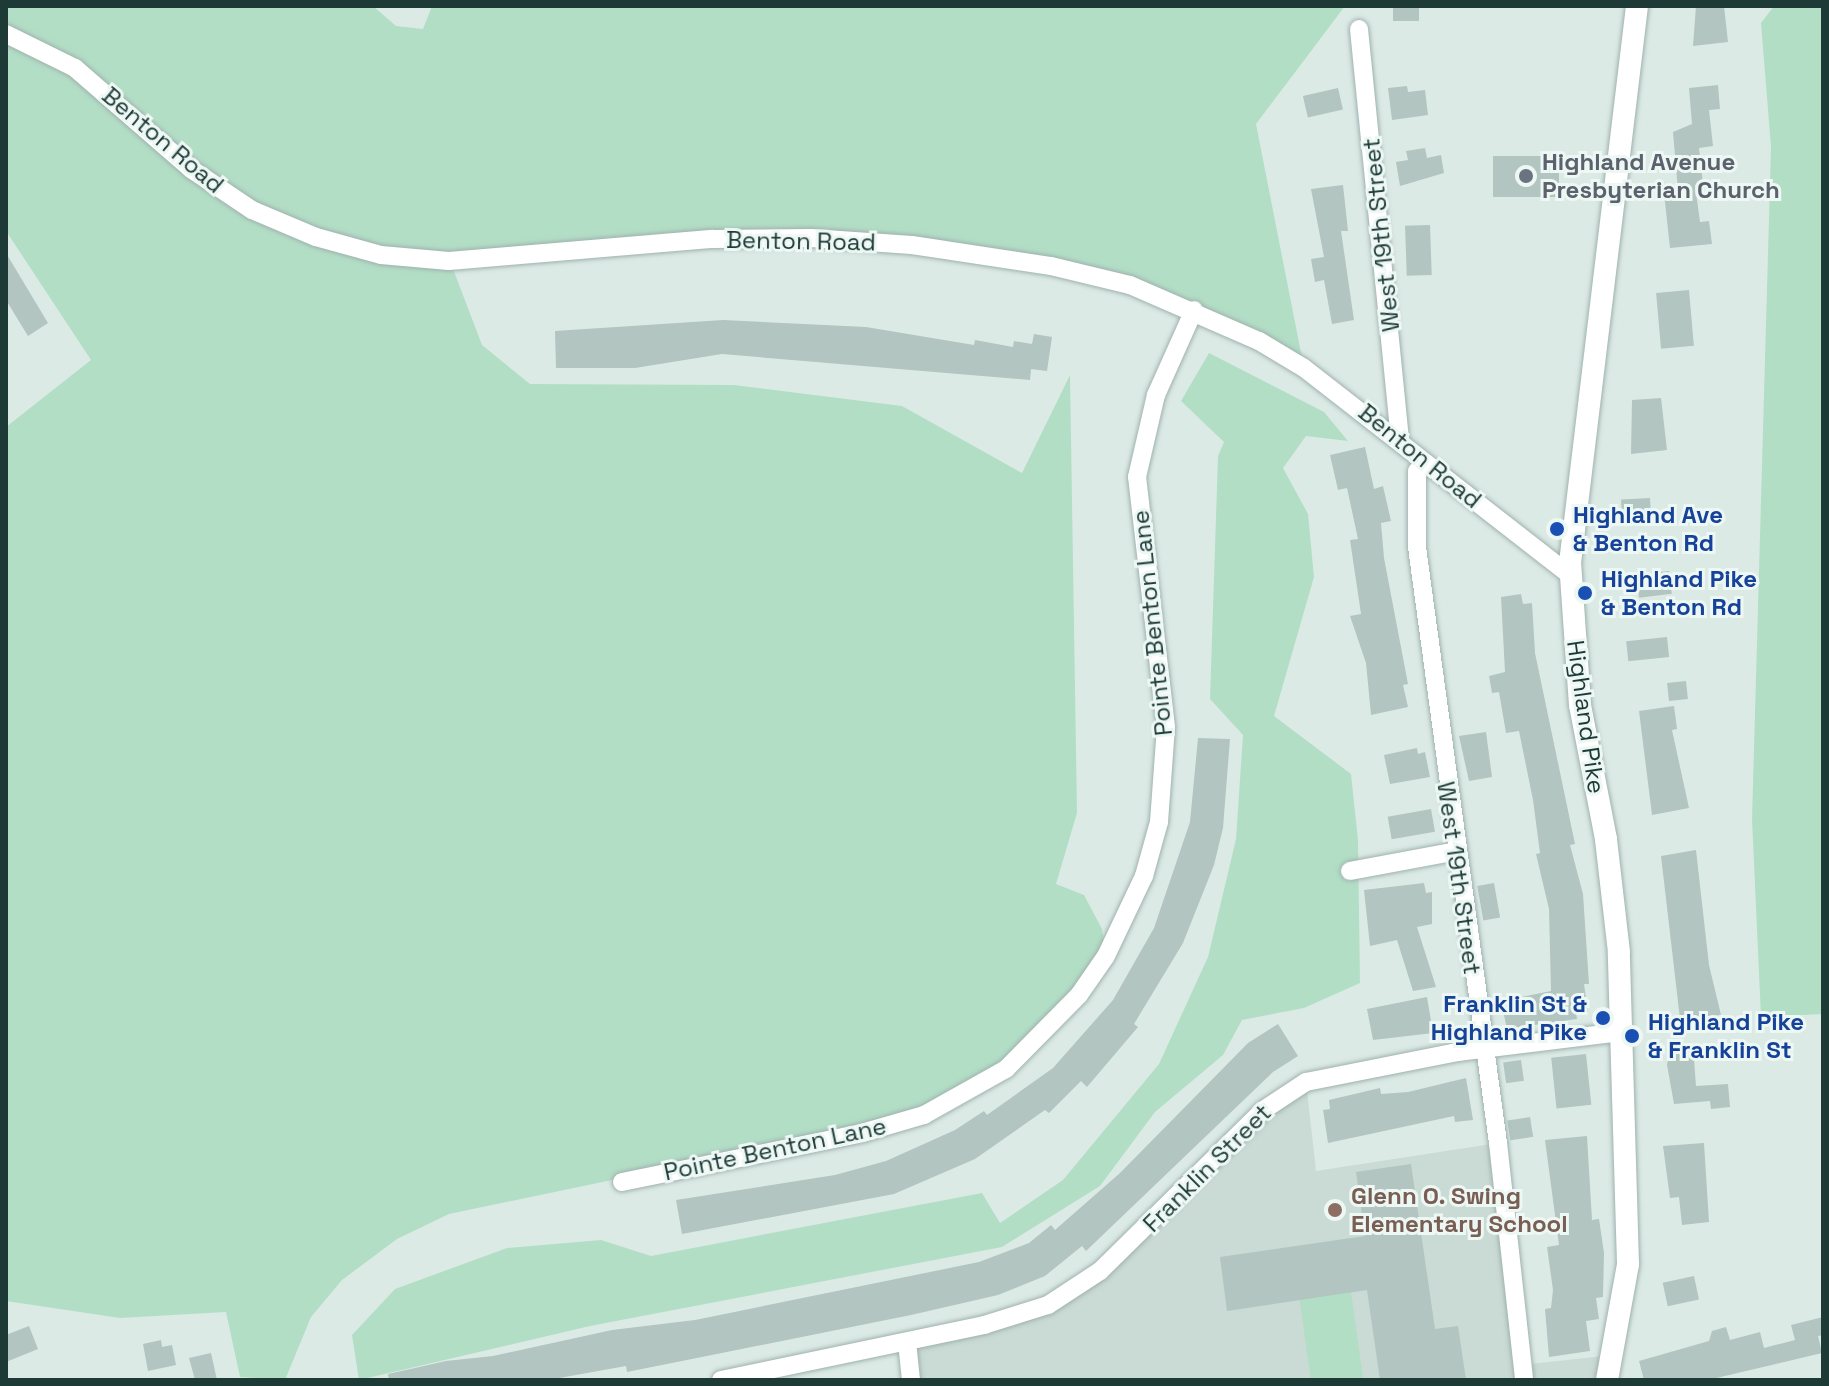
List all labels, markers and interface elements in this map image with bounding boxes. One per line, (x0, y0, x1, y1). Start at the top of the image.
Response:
street label: Benton Road (96, 81, 230, 199)
street label: West 19th Street (1357, 137, 1405, 333)
place label: Highland Avenue Presbyterian Church (1542, 148, 1780, 204)
marker: Highland Avenue Presbyterian Church (1517, 167, 1535, 185)
street label: Benton Road (726, 225, 876, 257)
street label: Benton Road (1353, 398, 1487, 514)
place label: Highland Ave & Benton Rd (1573, 501, 1723, 557)
street label: Pointe Benton Lane (1126, 509, 1178, 737)
marker: Highland Ave & Benton Rd (1548, 520, 1566, 538)
place label: Highland Pike & Benton Rd (1601, 565, 1757, 621)
marker: Highland Pike & Benton Rd (1576, 584, 1594, 602)
street label: Highland Pike (1561, 638, 1611, 796)
street label: West 19th Street (1431, 780, 1487, 976)
place label: Franklin St & Highland Pike (1431, 990, 1587, 1046)
place label: Highland Pike & Franklin St (1648, 1008, 1804, 1064)
marker: Franklin St & Highland Pike (1594, 1009, 1612, 1027)
marker: Highland Pike & Franklin St (1623, 1027, 1641, 1045)
street label: Franklin Street (1137, 1098, 1277, 1238)
street label: Pointe Benton Lane (661, 1111, 889, 1187)
place label: Glenn O. Swing Elementary School (1351, 1182, 1568, 1238)
marker: Glenn O. Swing Elementary School (1326, 1201, 1344, 1219)

